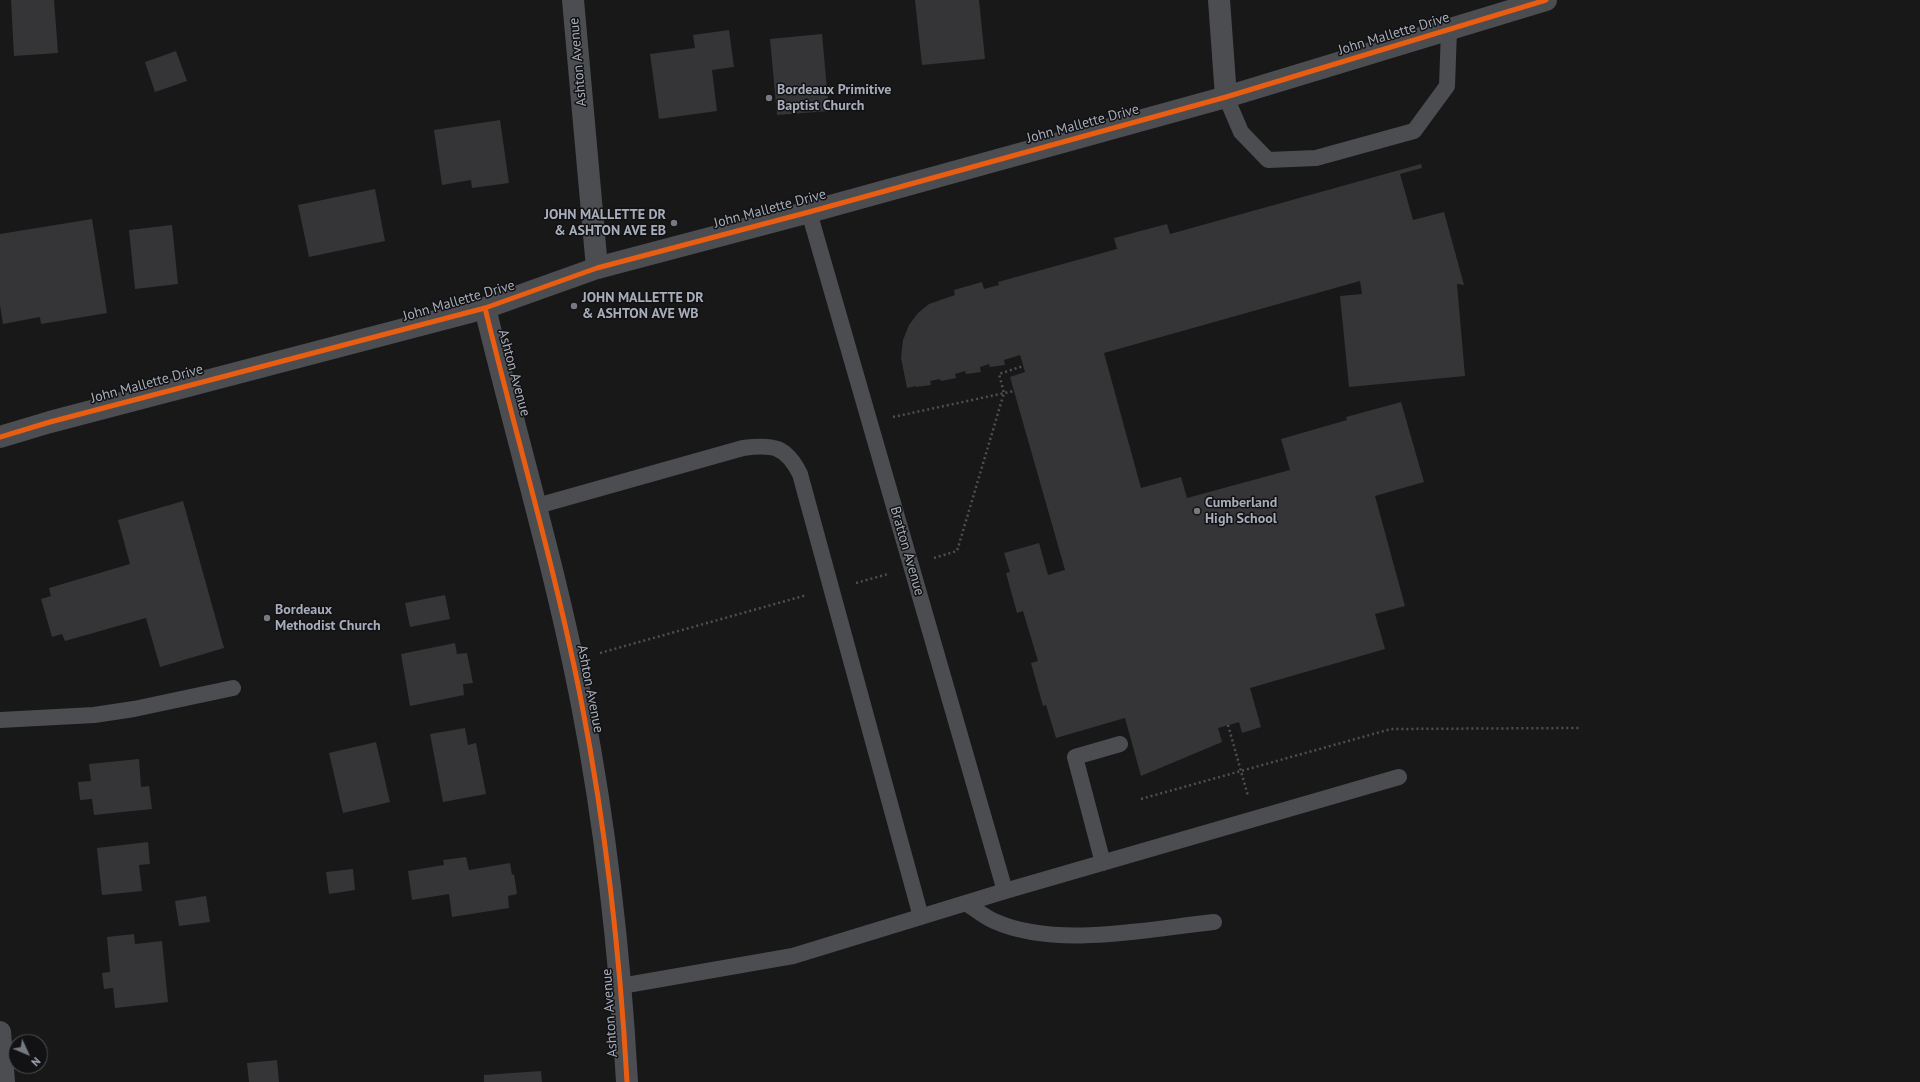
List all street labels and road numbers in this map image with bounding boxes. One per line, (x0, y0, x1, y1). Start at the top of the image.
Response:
street label: John Mallette Drive (1336, 9, 1452, 59)
street label: Ashton Avenue (566, 17, 590, 107)
street label: John Mallette Drive (1025, 101, 1141, 147)
street label: John Mallette Drive (712, 186, 828, 232)
street label: John Mallette Drive (401, 277, 517, 325)
street label: Ashton Avenue (494, 328, 534, 418)
street label: John Mallette Drive (89, 361, 205, 407)
street label: Bratton Avenue (886, 505, 928, 597)
street label: Ashton Avenue (573, 644, 607, 734)
street label: Ashton Avenue (599, 968, 621, 1058)

